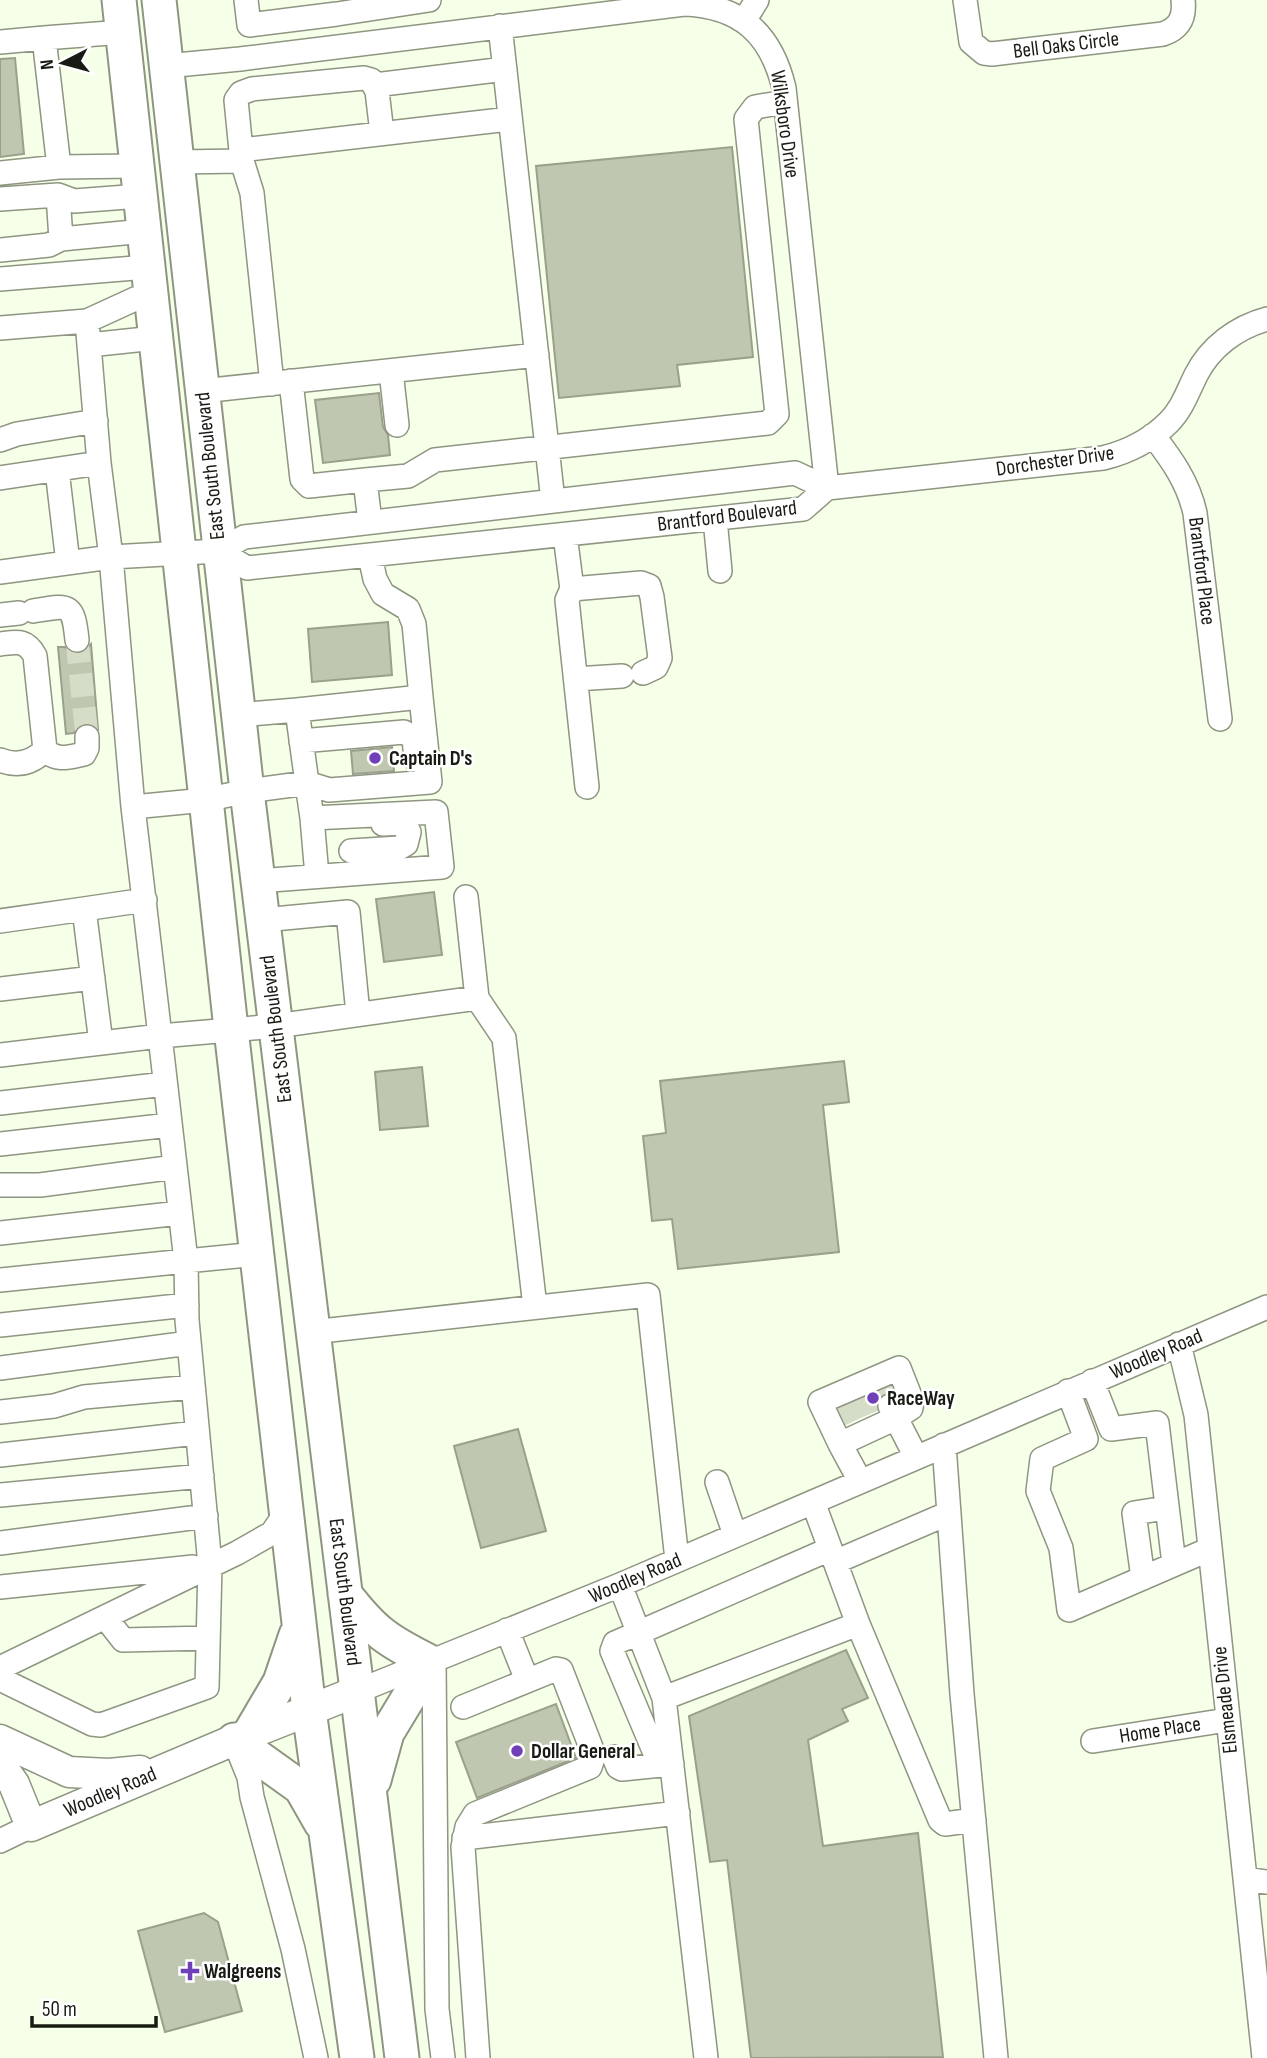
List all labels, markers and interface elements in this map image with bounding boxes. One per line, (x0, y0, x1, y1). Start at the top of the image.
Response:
street label: Bell Oaks Circle (1012, 26, 1120, 64)
north arrow (28, 28, 98, 98)
text: N (36, 58, 60, 71)
street label: Wilksboro Drive (765, 68, 805, 180)
street label: East South Boulevard (190, 391, 230, 541)
street label: Dorchester Drive (994, 440, 1116, 482)
street label: Brantford Boulevard (656, 495, 798, 537)
street label: Brantford Place (1183, 516, 1221, 626)
place label: Captain D's (389, 746, 472, 771)
marker: Captain D's (367, 750, 383, 766)
street label: East South Boulevard (255, 954, 297, 1104)
street label: Woodley Road (1106, 1323, 1206, 1385)
place label: RaceWay (887, 1386, 955, 1411)
marker: RaceWay (865, 1390, 881, 1406)
street label: East South Boulevard (324, 1517, 366, 1667)
street label: Woodley Road (585, 1547, 685, 1609)
street label: Elsmeade Drive (1207, 1645, 1243, 1755)
street label: Home Place (1117, 1711, 1203, 1749)
place label: Dollar General (531, 1739, 635, 1764)
marker: Dollar General (509, 1743, 525, 1759)
street label: Woodley Road (60, 1761, 160, 1823)
place label: Walgreens (204, 1959, 281, 1984)
marker: Walgreens (182, 1963, 198, 1979)
scale bar (32, 1984, 156, 2028)
text: 50 m (42, 1997, 77, 2022)

